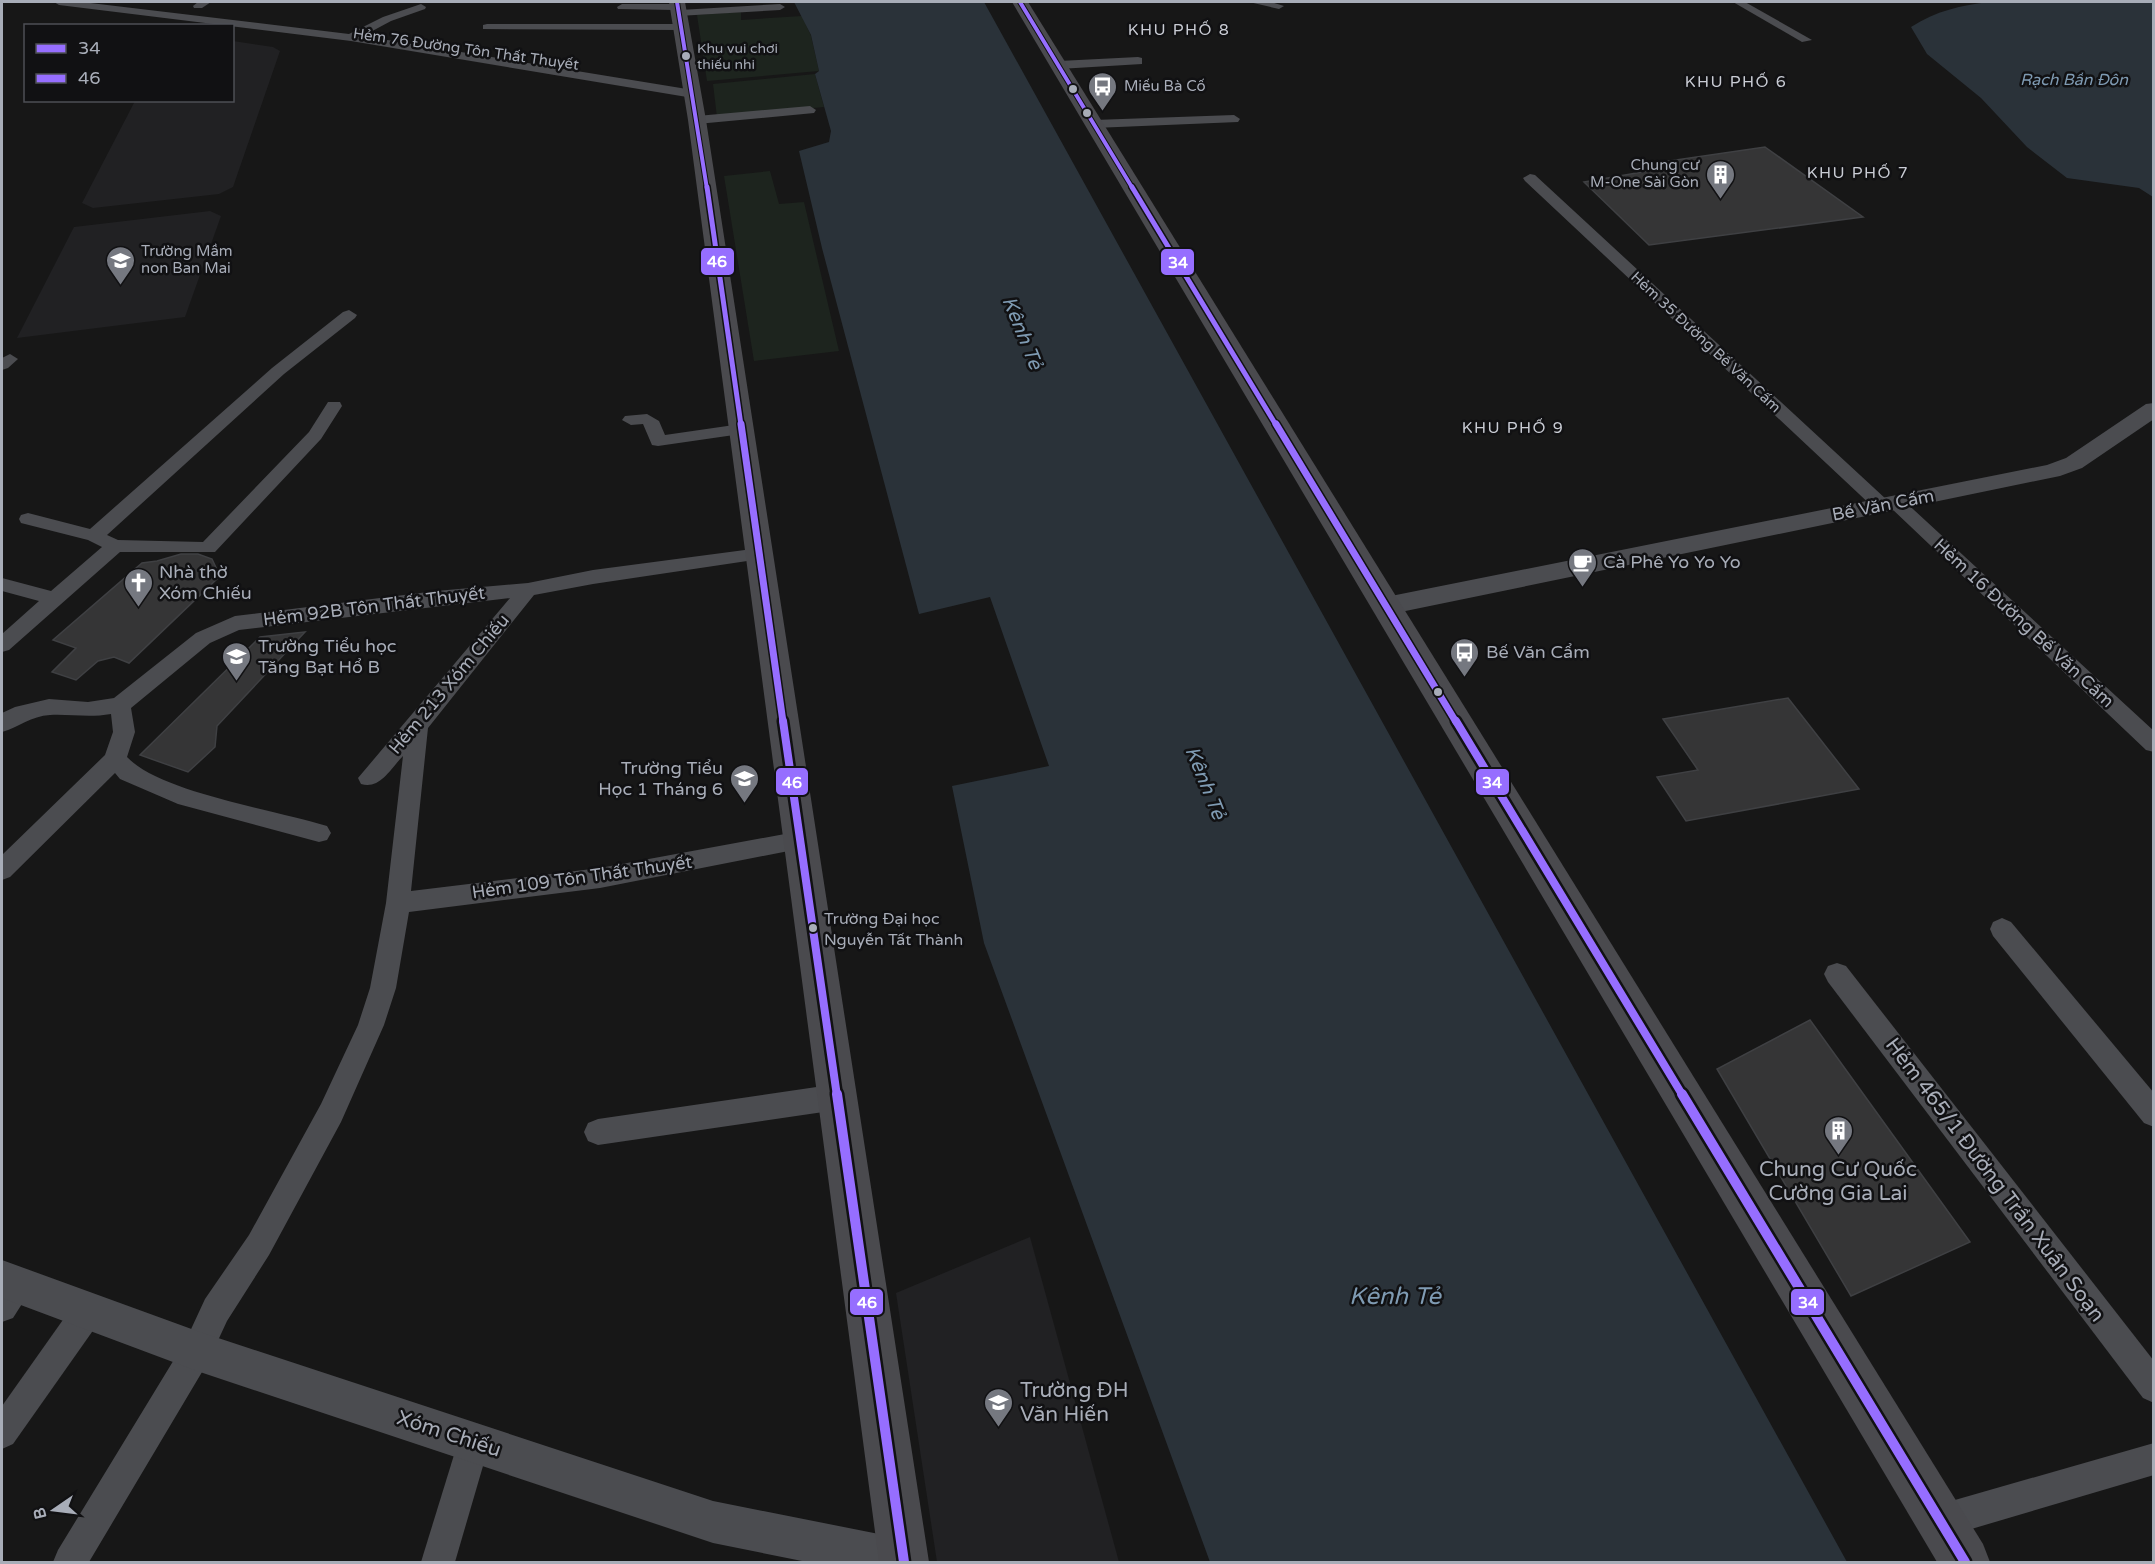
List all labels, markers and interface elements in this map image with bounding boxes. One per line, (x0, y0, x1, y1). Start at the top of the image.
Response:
district label: KHU PHỐ 8 (1128, 20, 1230, 40)
legend (24, 24, 234, 102)
street label: Hẻm 76 Đường Tôn Thất Thuyết (352, 24, 580, 74)
text: 34 (78, 37, 101, 59)
place label: Khu vui chơi thiếu nhi (697, 40, 778, 73)
marker: Khu vui chơi thiếu nhi (680, 50, 692, 62)
text: 46 (78, 67, 101, 89)
bus stop icon: Miếu Bà Cố (1087, 70, 1119, 112)
water label: Rạch Bần Đôn (2020, 70, 2129, 90)
district label: KHU PHỐ 6 (1685, 72, 1787, 92)
place label: Miếu Bà Cố (1124, 77, 1206, 95)
unlabelled marker (1067, 83, 1079, 95)
unlabelled marker (1081, 107, 1093, 119)
place label: Chung cư M-One Sài Gòn (1590, 156, 1701, 191)
building icon: Chung cư M-One Sài Gòn (1704, 158, 1736, 200)
district label: KHU PHỐ 7 (1807, 163, 1909, 183)
place label: Trường Mầm non Ban Mai (141, 242, 233, 277)
school or university icon: Trường Mầm non Ban Mai (104, 244, 136, 286)
line badge: 46 (700, 247, 735, 276)
line badge: 34 (1160, 248, 1195, 276)
text: 46 (707, 252, 727, 272)
text: 34 (1168, 253, 1188, 273)
street label: Hẻm 35 Đường Bế Văn Cấm (1627, 268, 1785, 416)
water label: Kênh Tẻ (997, 293, 1048, 375)
district label: KHU PHỐ 9 (1462, 418, 1564, 438)
street label: Bế Văn Cấm (1830, 484, 1936, 526)
street label: Hẻm 16 Đường Bế Văn Cấm (1929, 534, 2119, 712)
cafe icon: Cà Phê Yo Yo Yo (1566, 546, 1598, 588)
place label: Cà Phê Yo Yo Yo (1603, 551, 1741, 573)
place label: Nhà thờ Xóm Chiếu (159, 561, 252, 604)
church icon: Nhà thờ Xóm Chiếu (122, 566, 154, 608)
street label: Hẻm 92B Tôn Thất Thuyết (262, 581, 486, 631)
street label: Hẻm 213 Xóm Chiếu (384, 610, 514, 758)
place label: Trường Tiểu học Tăng Bạt Hổ B (258, 635, 396, 678)
bus stop icon: Bế Văn Cẩm (1449, 636, 1481, 678)
school or university icon: Trường Tiểu học Tăng Bạt Hổ B (221, 640, 253, 682)
place label: Bế Văn Cẩm (1486, 641, 1590, 663)
unlabelled marker (1432, 686, 1444, 698)
water label: Kênh Tẻ (1180, 743, 1231, 825)
place label: Trường Tiểu Học 1 Tháng 6 (598, 757, 723, 800)
school or university icon: Trường Tiểu Học 1 Tháng 6 (728, 762, 760, 804)
line badge: 46 (775, 767, 809, 796)
line badge: 34 (1475, 768, 1510, 796)
text: 46 (782, 773, 802, 793)
text: 34 (1482, 773, 1502, 793)
street label: Hẻm 109 Tôn Thất Thuyết (470, 851, 694, 903)
place label: Trường Đại học Nguyễn Tất Thành (824, 909, 963, 950)
marker: Trường Đại học Nguyễn Tất Thành (807, 922, 819, 934)
street label: Hẻm 465/1 Đường Trần Xuân Soạn (1880, 1033, 2110, 1327)
building icon: Chung Cư Quốc Cường Gia Lai (1822, 1114, 1854, 1156)
place label: Chung Cư Quốc Cường Gia Lai (1759, 1157, 1917, 1206)
water label: Kênh Tẻ (1349, 1282, 1442, 1311)
line badge: 46 (849, 1288, 884, 1316)
line badge: 34 (1790, 1288, 1825, 1316)
text: 46 (857, 1293, 877, 1313)
text: 34 (1798, 1293, 1818, 1313)
place label: Trường ĐH Văn Hiến (1020, 1378, 1129, 1427)
school or university icon: Trường ĐH Văn Hiến (983, 1386, 1015, 1428)
street label: Xóm Chiếu (394, 1405, 504, 1463)
north arrow (24, 1480, 84, 1540)
text: B (29, 1506, 51, 1521)

